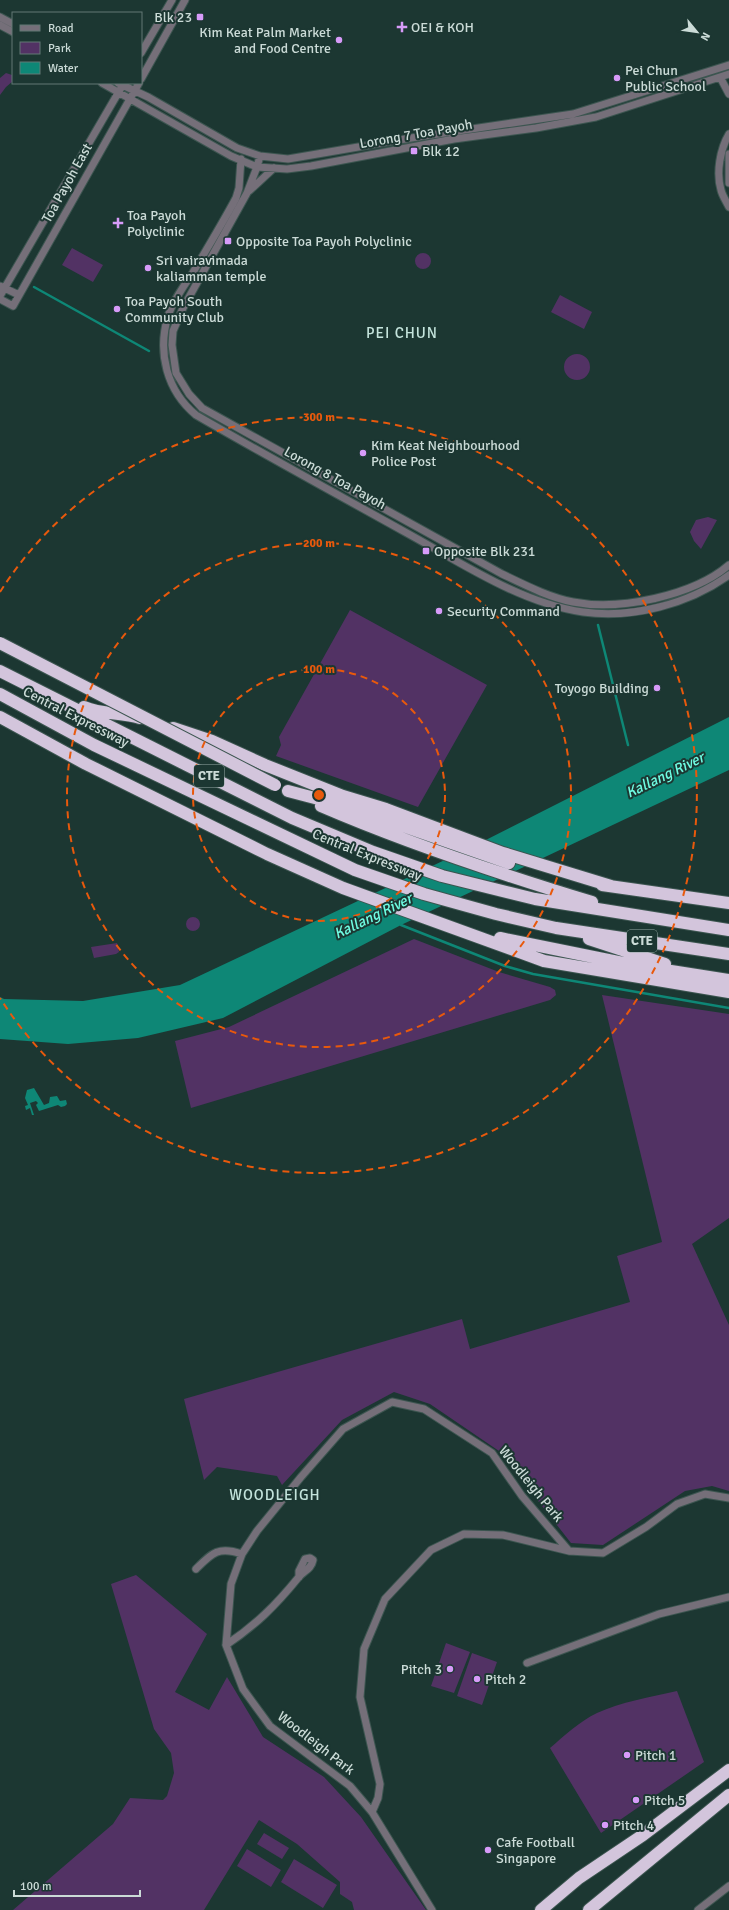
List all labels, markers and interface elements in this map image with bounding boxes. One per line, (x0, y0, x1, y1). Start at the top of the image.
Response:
place label: Blk 23 (154, 9, 192, 26)
legend (12, 12, 142, 84)
marker: Blk 23 (195, 12, 205, 22)
north arrow (677, 12, 717, 52)
place label: OEI & KOH (411, 19, 474, 36)
text: Road (48, 21, 74, 36)
marker: OEI & KOH (396, 21, 408, 33)
place label: Kim Keat Palm Market and Food Centre (199, 24, 331, 57)
text: N (698, 30, 713, 43)
marker: Kim Keat Palm Market and Food Centre (334, 35, 344, 45)
text: Park (48, 41, 71, 56)
text: Water (48, 61, 79, 76)
place label: Pei Chun Public School (625, 62, 706, 95)
marker: Pei Chun Public School (612, 73, 622, 83)
street label: Lorong 7 Toa Payoh (358, 116, 474, 152)
street label: Toa Payoh East (38, 140, 96, 226)
place label: Blk 12 (422, 143, 460, 160)
marker: Blk 12 (409, 146, 419, 156)
place label: Toa Payoh Polyclinic (127, 207, 186, 240)
marker: Toa Payoh Polyclinic (112, 217, 124, 229)
place label: Opposite Toa Payoh Polyclinic (236, 233, 412, 250)
marker: Opposite Toa Payoh Polyclinic (223, 236, 233, 246)
place label: Sri vairavimada kaliamman temple (156, 252, 267, 285)
marker: Sri vairavimada kaliamman temple (143, 263, 153, 273)
place label: Toa Payoh South Community Club (125, 293, 224, 326)
marker: Toa Payoh South Community Club (112, 304, 122, 314)
district label: PEI CHUN (366, 324, 438, 342)
text: 300 m (303, 410, 335, 425)
place label: Kim Keat Neighbourhood Police Post (371, 437, 520, 470)
street label: Lorong 8 Toa Payoh (281, 443, 389, 513)
marker: Kim Keat Neighbourhood Police Post (358, 448, 368, 458)
text: 200 m (303, 536, 335, 551)
place label: Opposite Blk 231 (434, 543, 535, 560)
marker: Opposite Blk 231 (421, 546, 431, 556)
place label: Security Command (447, 603, 560, 620)
marker: Security Command (434, 606, 444, 616)
text: 100 m (303, 662, 335, 677)
place label: Toyogo Building (555, 680, 649, 697)
street label: Central Expressway (20, 683, 132, 751)
marker: Toyogo Building (652, 683, 662, 693)
water label: Kallang River (623, 747, 709, 802)
road number: CTE (194, 765, 224, 787)
centre of rings (312, 788, 326, 802)
street label: Central Expressway (310, 825, 425, 885)
water label: Kallang River (331, 888, 417, 943)
road number: CTE (627, 930, 657, 952)
street label: Woodleigh Park (495, 1442, 567, 1526)
district label: WOODLEIGH (229, 1486, 321, 1504)
place label: Pitch 3 (401, 1661, 442, 1678)
marker: Pitch 3 (445, 1664, 455, 1674)
place label: Pitch 2 (485, 1671, 526, 1688)
marker: Pitch 2 (472, 1674, 482, 1684)
street label: Woodleigh Park (274, 1708, 358, 1778)
place label: Pitch 1 (635, 1747, 676, 1764)
marker: Pitch 1 (622, 1750, 632, 1760)
place label: Pitch 5 (644, 1792, 685, 1809)
marker: Pitch 5 (631, 1795, 641, 1805)
place label: Pitch 4 (613, 1817, 655, 1834)
marker: Pitch 4 (600, 1820, 610, 1830)
place label: Cafe Football Singapore (496, 1834, 575, 1867)
marker: Cafe Football Singapore (483, 1845, 493, 1855)
scale bar (14, 1872, 140, 1898)
text: 100 m (20, 1879, 52, 1894)

